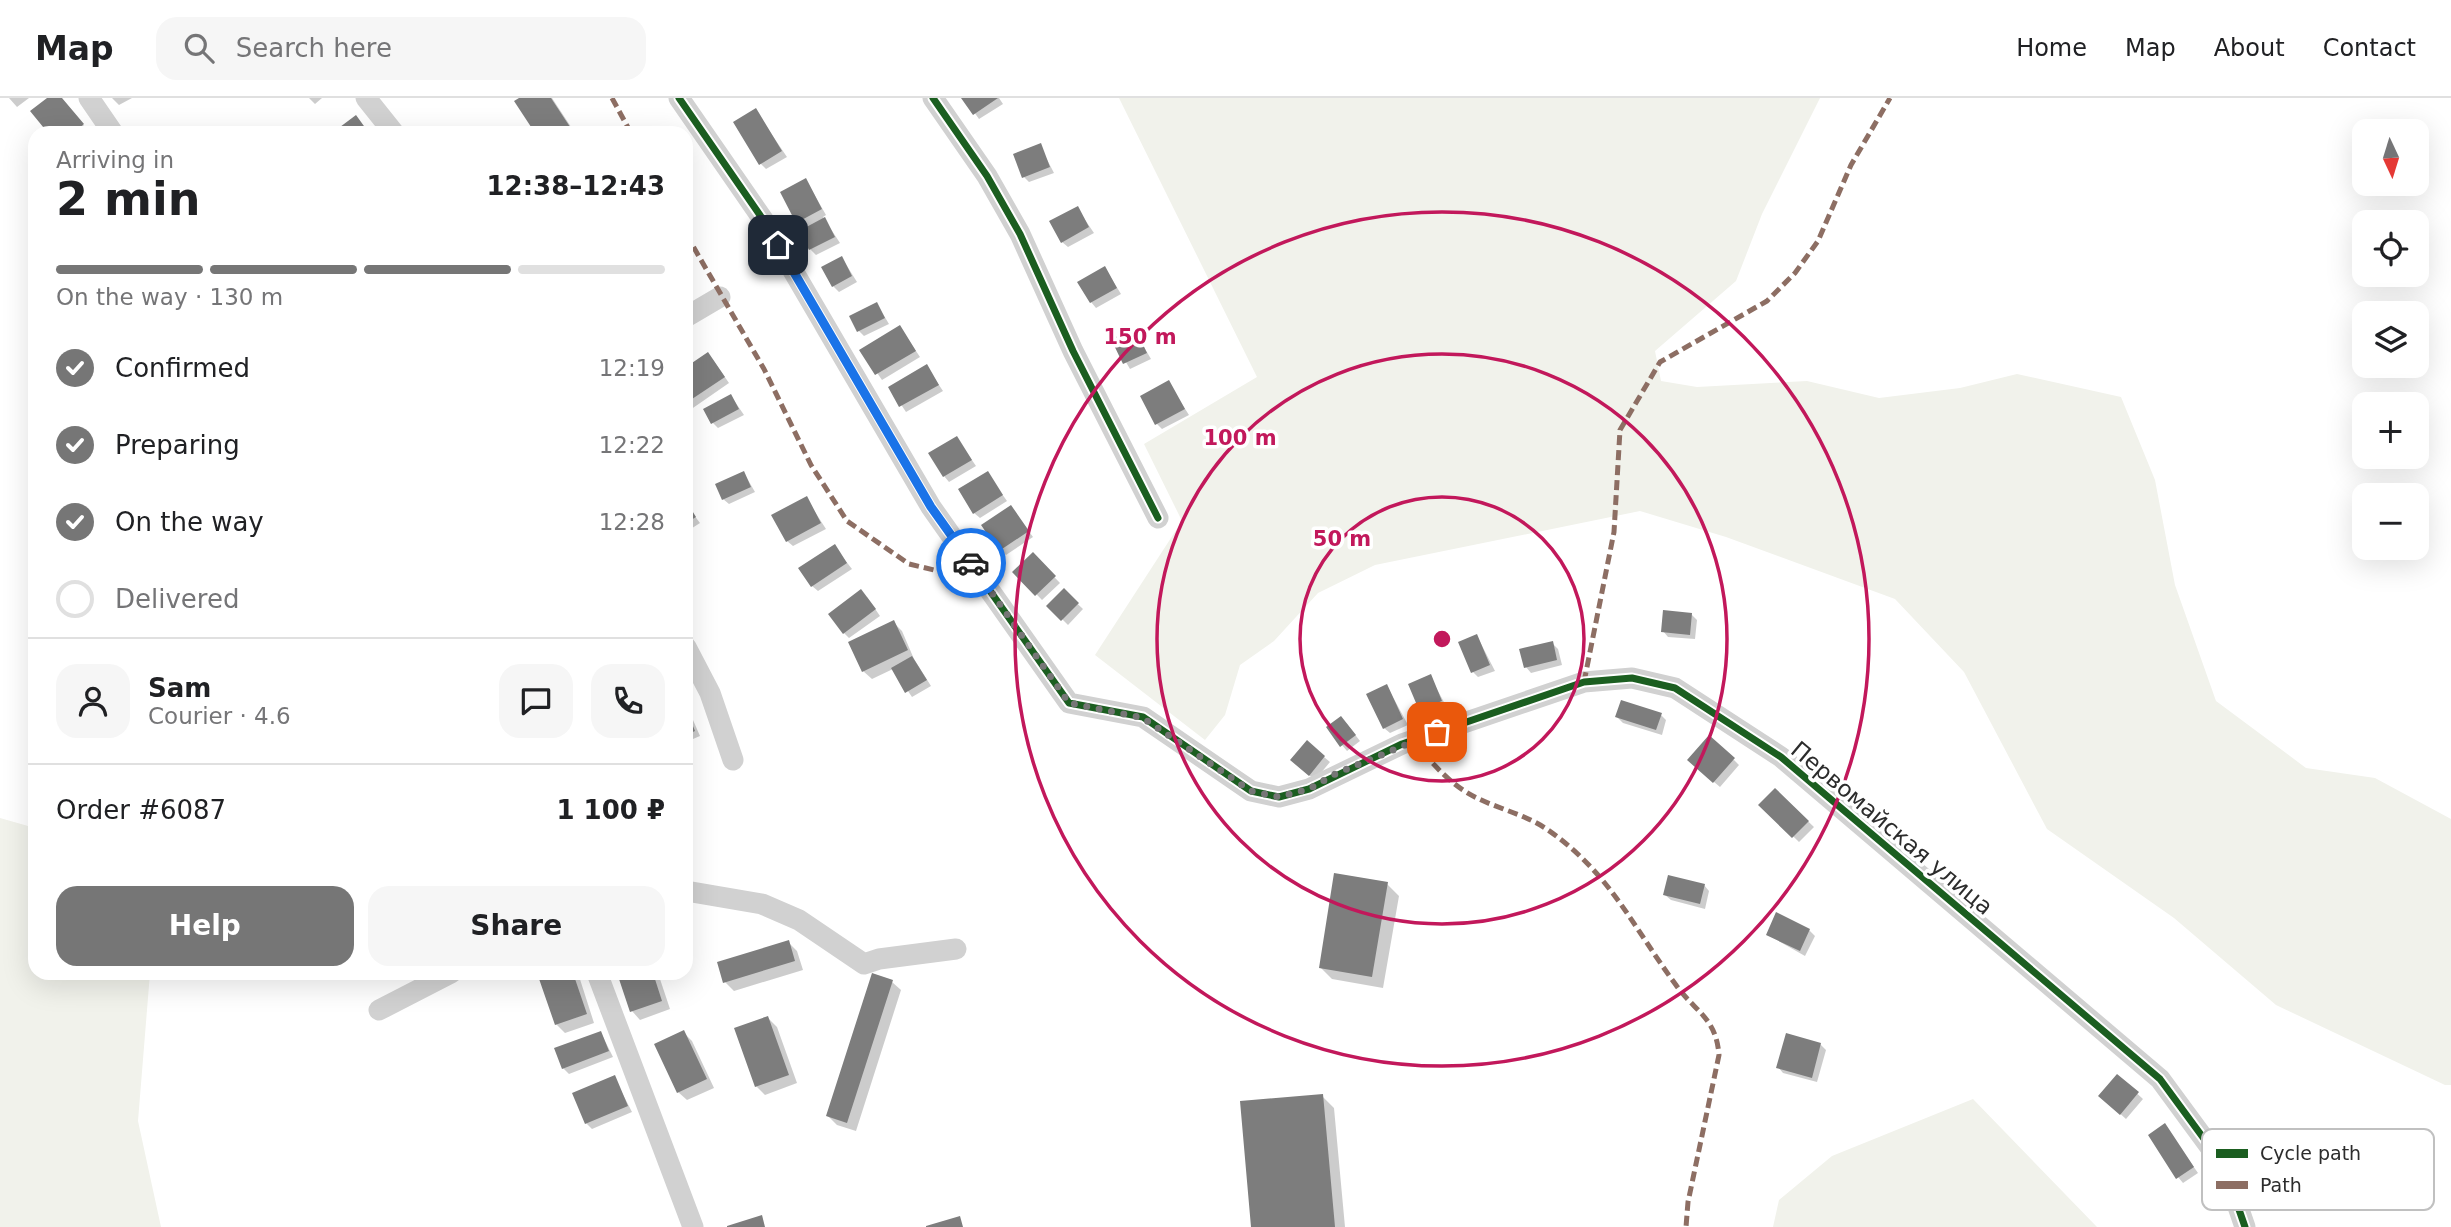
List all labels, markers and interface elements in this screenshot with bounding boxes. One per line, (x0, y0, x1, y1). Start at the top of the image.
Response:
search box (156, 17, 646, 80)
text: Map (35, 29, 114, 68)
icon: search (180, 29, 218, 67)
text: Search here (236, 33, 392, 63)
text: Home (2016, 34, 2087, 62)
text: Map (2125, 34, 2176, 62)
text: About (2214, 34, 2285, 62)
text: Contact (2323, 34, 2416, 62)
north arrow (2352, 119, 2429, 196)
map controls (2352, 119, 2429, 560)
text: Arriving in (56, 147, 174, 173)
text: 12:38–12:43 (486, 171, 665, 201)
text: 2 min (56, 172, 200, 226)
button: locate (2352, 210, 2429, 287)
pin (748, 215, 808, 275)
icon: home (759, 226, 797, 264)
text: On the way · 130 m (56, 284, 283, 310)
button: layers (2352, 301, 2429, 378)
text: 150 m (1103, 325, 1177, 349)
icon: check (56, 349, 94, 387)
text: Confirmed (115, 353, 250, 383)
text: 12:19 (599, 355, 665, 381)
button: + (2352, 392, 2429, 469)
icon: check (56, 426, 94, 464)
text: 100 m (1203, 426, 1277, 450)
text: Preparing (115, 430, 240, 460)
text: 12:22 (599, 432, 665, 458)
button: − (2352, 483, 2429, 560)
icon: check (56, 503, 94, 541)
text: On the way (115, 507, 264, 537)
text: 12:28 (599, 509, 665, 535)
text: 50 m (1313, 527, 1371, 551)
courier (936, 528, 1006, 598)
icon: car (952, 544, 990, 582)
text: Delivered (115, 584, 239, 614)
centre of rings (1430, 627, 1454, 651)
button: person (56, 664, 130, 738)
button: chat (499, 664, 573, 738)
button: phone (591, 664, 665, 738)
text: Sam (148, 673, 211, 703)
pin (1407, 702, 1467, 762)
text: Courier · 4.6 (148, 703, 291, 729)
icon: bag (1418, 713, 1456, 751)
street label: Первомайская улица (1786, 736, 1998, 920)
text: Order #6087 (56, 795, 226, 825)
text: 1 100 ₽ (556, 795, 665, 825)
button: Help (56, 886, 354, 966)
button: Share (368, 886, 665, 966)
legend (2202, 1129, 2434, 1210)
text: Cycle path (2260, 1142, 2361, 1164)
text: Path (2260, 1174, 2302, 1196)

